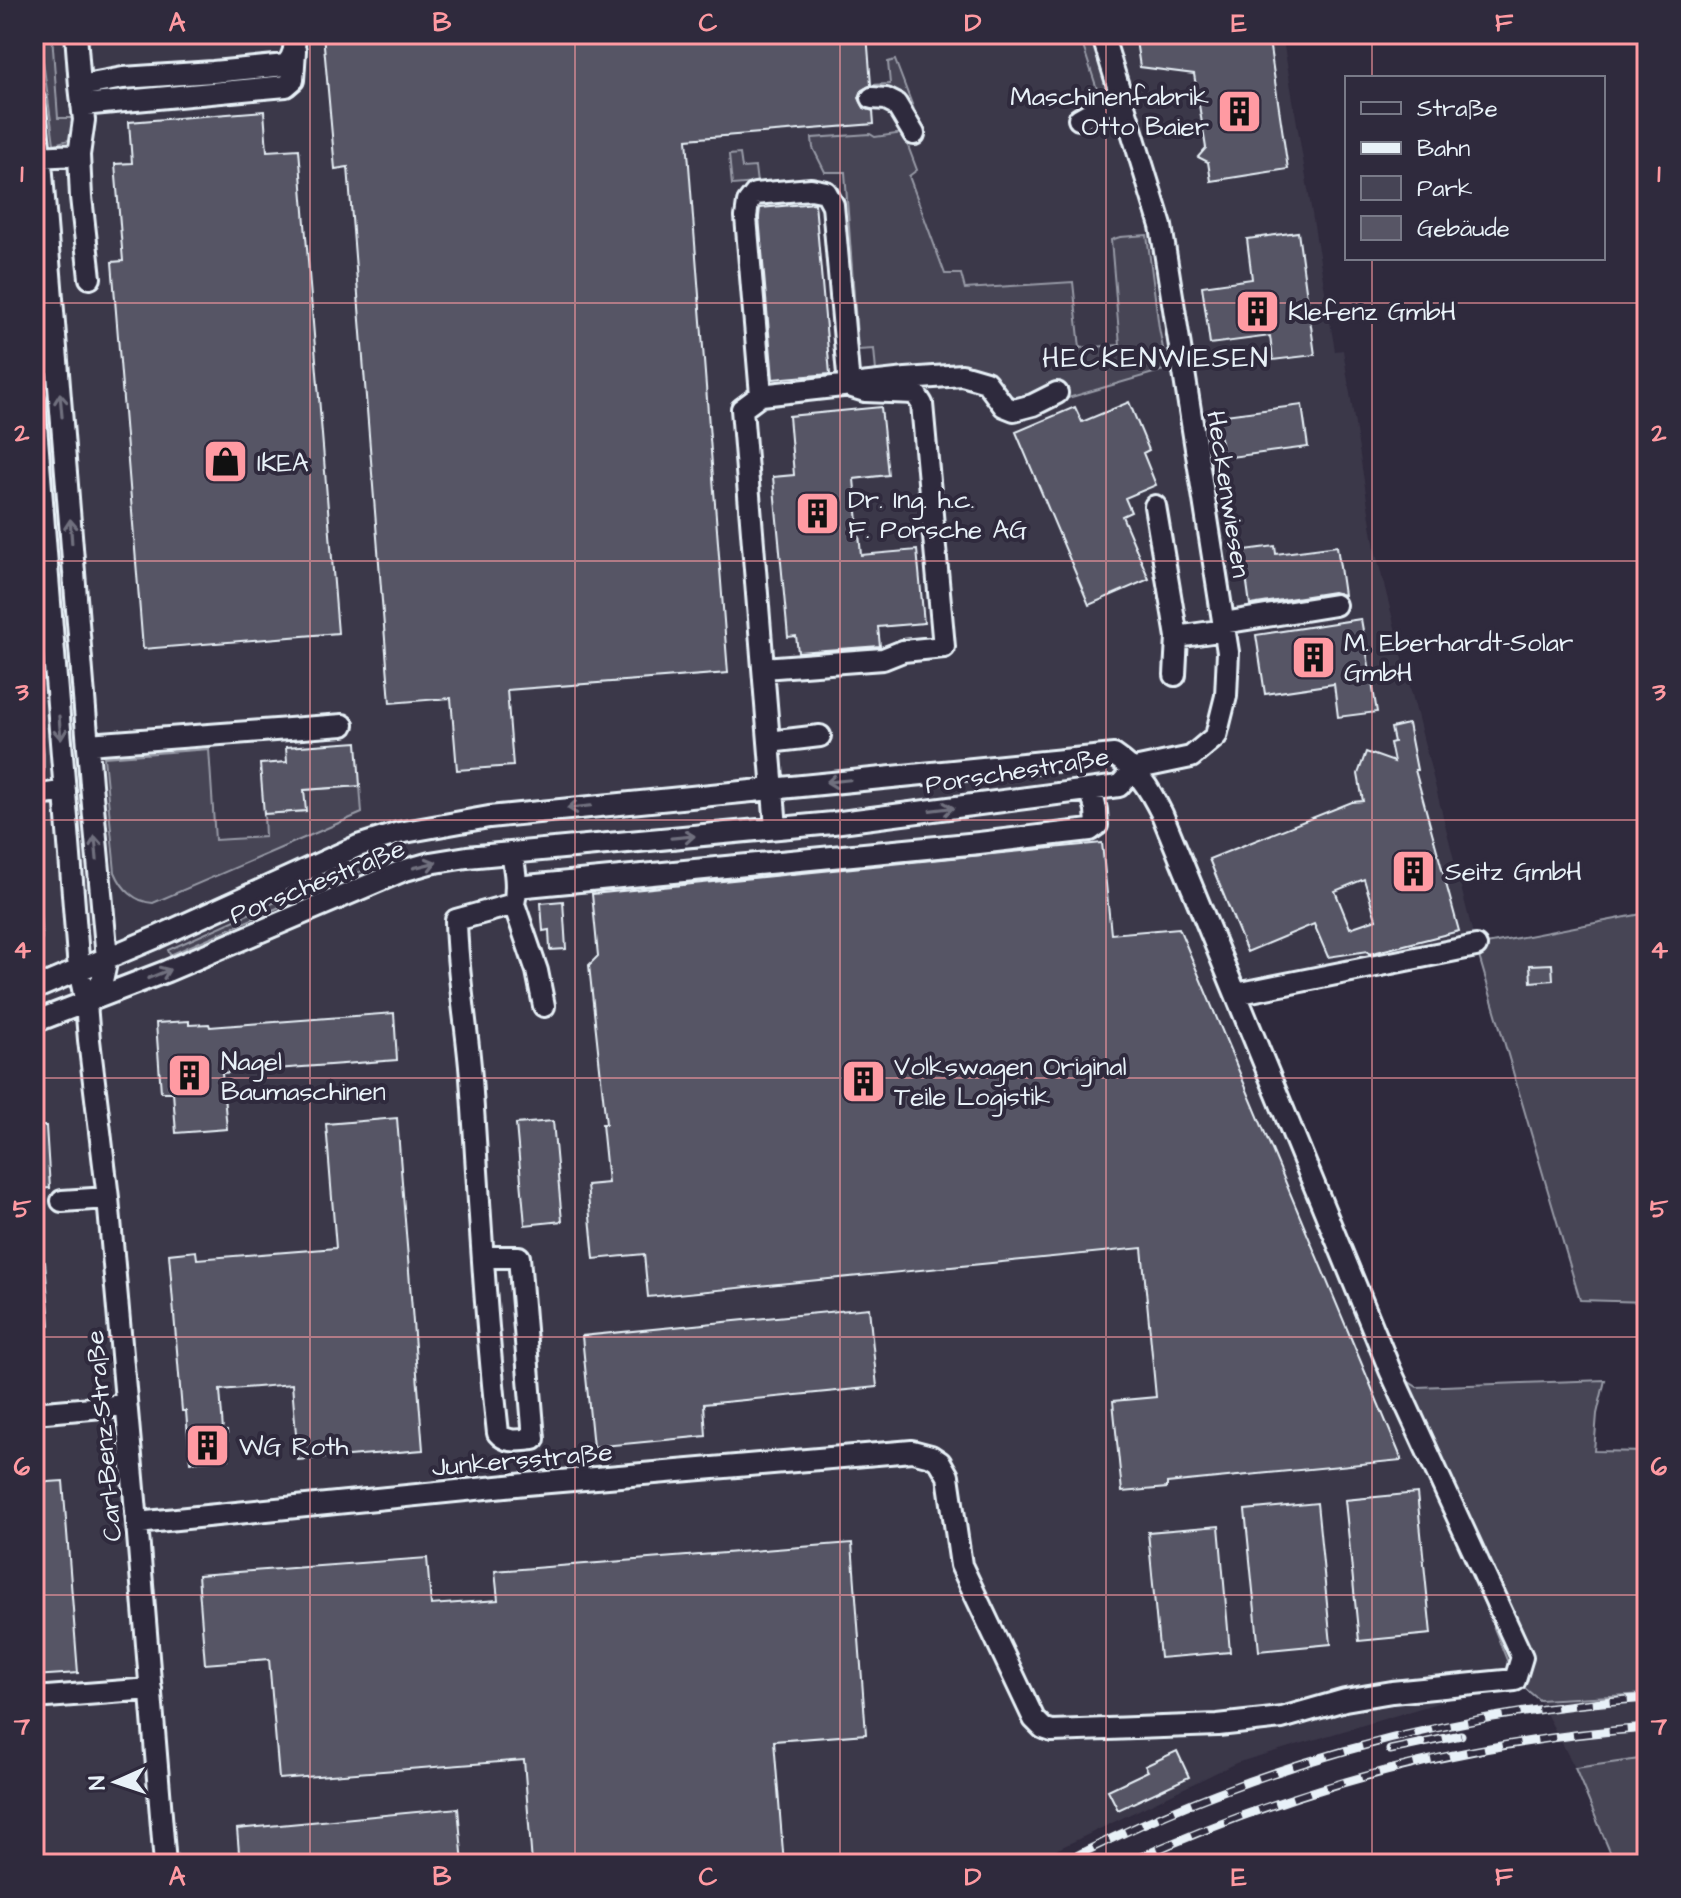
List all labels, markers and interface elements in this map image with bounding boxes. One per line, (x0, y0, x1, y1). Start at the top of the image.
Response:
text: A (169, 5, 186, 41)
text: B (433, 5, 452, 41)
text: C (699, 5, 718, 41)
text: D (965, 5, 982, 41)
text: E (1231, 5, 1247, 41)
text: F (1495, 5, 1514, 41)
legend (1345, 76, 1605, 260)
place label: Maschinenfabrik Otto Baier (1010, 79, 1209, 145)
building icon: Maschinenfabrik Otto Baier (1216, 87, 1264, 135)
text: Straße (1417, 92, 1498, 126)
text: Bahn (1417, 132, 1470, 166)
text: 1 (20, 156, 24, 192)
text: 1 (1657, 156, 1661, 192)
text: Park (1417, 172, 1473, 206)
text: Gebäude (1417, 212, 1510, 246)
building icon: Klefenz GmbH (1233, 287, 1281, 335)
place label: Klefenz GmbH (1288, 294, 1456, 330)
district label: HECKENWIESEN (1042, 339, 1270, 378)
one-way arrow (53, 392, 68, 419)
street label: Heckenwiesen (1197, 408, 1259, 580)
text: 2 (14, 415, 30, 451)
text: 2 (1651, 415, 1667, 451)
shop icon: IKEA (202, 438, 250, 486)
place label: IKEA (257, 445, 309, 481)
place label: Dr. Ing. h.c. F. Porsche AG (848, 482, 1027, 548)
building icon: Dr. Ing. h.c. F. Porsche AG (793, 490, 841, 538)
one-way arrow (63, 518, 78, 545)
place label: M. Eberhardt-Solar GmbH (1344, 625, 1573, 691)
building icon: M. Eberhardt-Solar GmbH (1289, 633, 1337, 681)
text: 3 (14, 674, 29, 710)
text: 3 (1651, 674, 1666, 710)
one-way arrow (53, 714, 68, 741)
street label: Porschestraße (923, 739, 1112, 803)
one-way arrow (825, 774, 852, 789)
one-way arrow (566, 800, 593, 815)
one-way arrow (928, 801, 954, 816)
street label: Porschestraße (225, 830, 410, 933)
one-way arrow (669, 830, 696, 845)
one-way arrow (89, 835, 104, 862)
building icon: Seitz GmbH (1390, 847, 1438, 895)
place label: Seitz GmbH (1445, 854, 1582, 890)
one-way arrow (411, 857, 437, 872)
text: 4 (13, 932, 31, 968)
text: 4 (1650, 932, 1668, 968)
one-way arrow (146, 966, 171, 980)
place label: Nagel Baumaschinen (221, 1044, 386, 1110)
place label: Volkswagen Original Teile Logistik (894, 1049, 1127, 1117)
building icon: Nagel Baumaschinen (166, 1052, 214, 1100)
building icon: Volkswagen Original Teile Logistik (839, 1057, 887, 1105)
text: 5 (13, 1191, 32, 1227)
text: 5 (1650, 1191, 1669, 1227)
street label: Carl-Benz-Straße (77, 1329, 131, 1543)
building icon: WG Roth (184, 1422, 232, 1470)
place label: WG Roth (239, 1429, 349, 1465)
street label: Junkersstraße (430, 1434, 614, 1486)
text: 6 (14, 1449, 31, 1485)
text: 6 (1651, 1449, 1668, 1485)
text: 7 (13, 1708, 30, 1744)
text: 7 (1650, 1708, 1667, 1744)
north arrow (76, 1742, 156, 1822)
text: N (82, 1775, 113, 1791)
text: A (169, 1859, 186, 1895)
text: B (433, 1859, 452, 1895)
text: C (699, 1859, 718, 1895)
text: D (965, 1859, 982, 1895)
text: E (1231, 1859, 1247, 1895)
text: F (1495, 1859, 1514, 1895)

